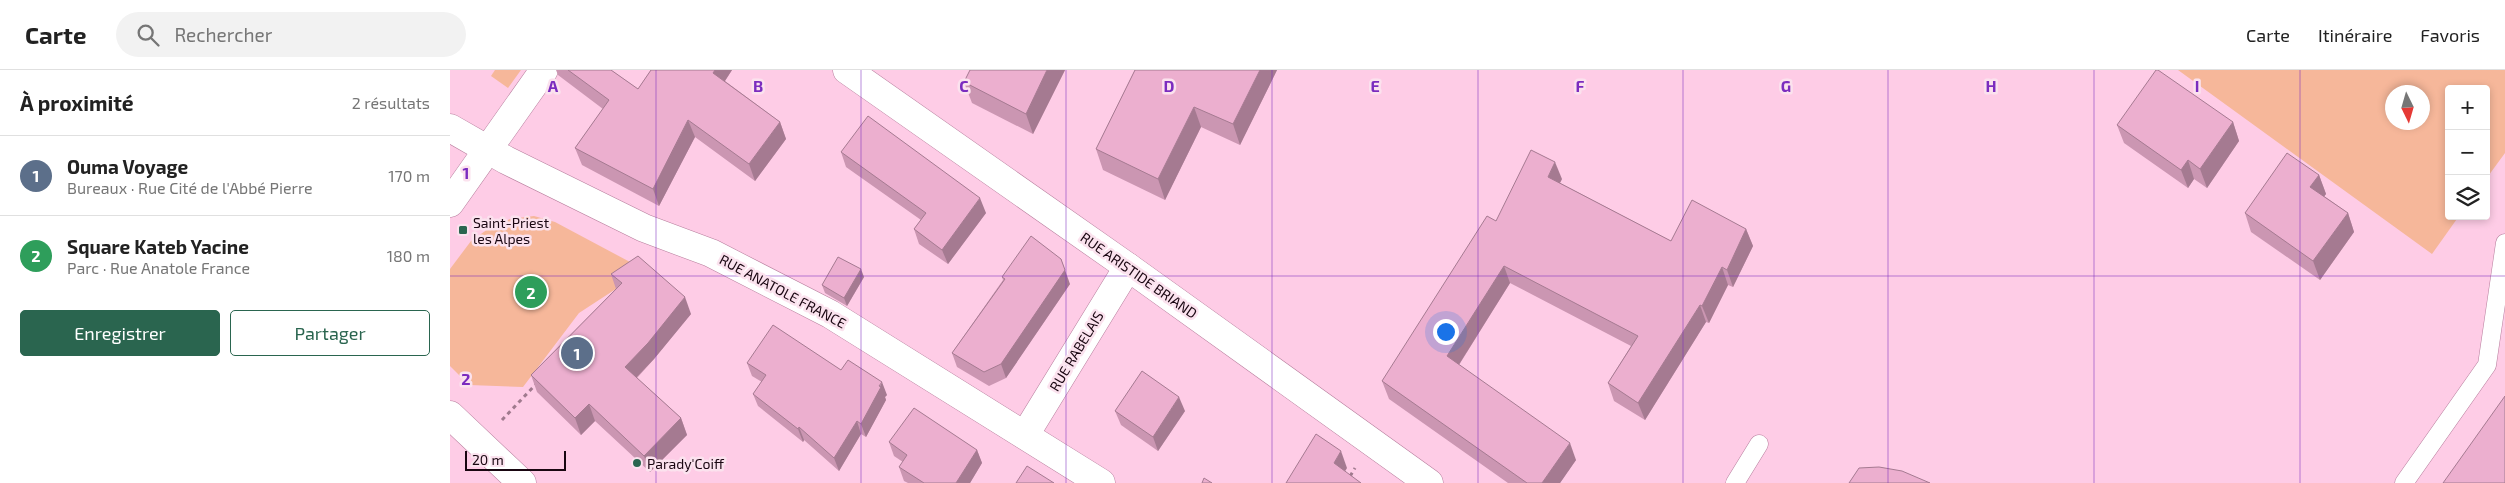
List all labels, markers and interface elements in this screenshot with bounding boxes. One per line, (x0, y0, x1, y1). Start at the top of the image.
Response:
search box (116, 12, 466, 57)
text: Carte (25, 20, 86, 49)
icon: search (134, 21, 162, 49)
text: Rechercher (174, 23, 272, 46)
text: Carte (2246, 24, 2290, 46)
text: Itinéraire (2318, 24, 2392, 46)
text: Favoris (2420, 24, 2480, 46)
text: A (548, 76, 559, 95)
text: B (753, 76, 763, 95)
text: C (959, 76, 969, 95)
text: D (1164, 76, 1175, 95)
text: E (1370, 76, 1380, 95)
text: F (1576, 76, 1585, 95)
text: G (1781, 76, 1791, 95)
text: H (1985, 76, 1997, 95)
text: I (2195, 76, 2199, 95)
north arrow (2385, 85, 2430, 130)
map controls (2445, 85, 2490, 220)
button: + (2445, 85, 2490, 130)
text: À proximité (20, 90, 134, 115)
text: 2 résultats (352, 93, 430, 112)
button: − (2445, 130, 2490, 175)
text: Ouma Voyage (67, 155, 188, 178)
text: 1 (463, 163, 469, 182)
text: 1 (33, 166, 39, 185)
text: 170 m (388, 166, 430, 185)
button: layers (2445, 175, 2490, 220)
text: Bureaux · Rue Cité de l'Abbé Pierre (67, 178, 313, 197)
place label: Saint-Priest les Alpes (473, 214, 549, 247)
marker: Saint-Priest les Alpes (457, 224, 469, 236)
street label: RUE ARISTIDE BRIAND (1077, 228, 1201, 322)
text: Square Kateb Yacine (67, 235, 249, 258)
text: 2 (31, 246, 41, 265)
text: 180 m (387, 246, 430, 265)
street label: RUE ANATOLE FRANCE (717, 250, 849, 332)
text: Parc · Rue Anatole France (67, 258, 250, 277)
pin: 2 (515, 273, 547, 311)
street label: RUE RABELAIS (1045, 308, 1107, 394)
button: Enregistrer (20, 310, 220, 356)
button: Partager (230, 310, 430, 356)
your location (1433, 319, 1459, 345)
pin: 1 (561, 334, 593, 372)
text: 2 (461, 369, 471, 388)
scale bar (465, 448, 566, 471)
text: 20 m (472, 451, 504, 468)
place label: Parady'Coiff (647, 455, 725, 472)
marker: Parady'Coiff (631, 457, 643, 469)

